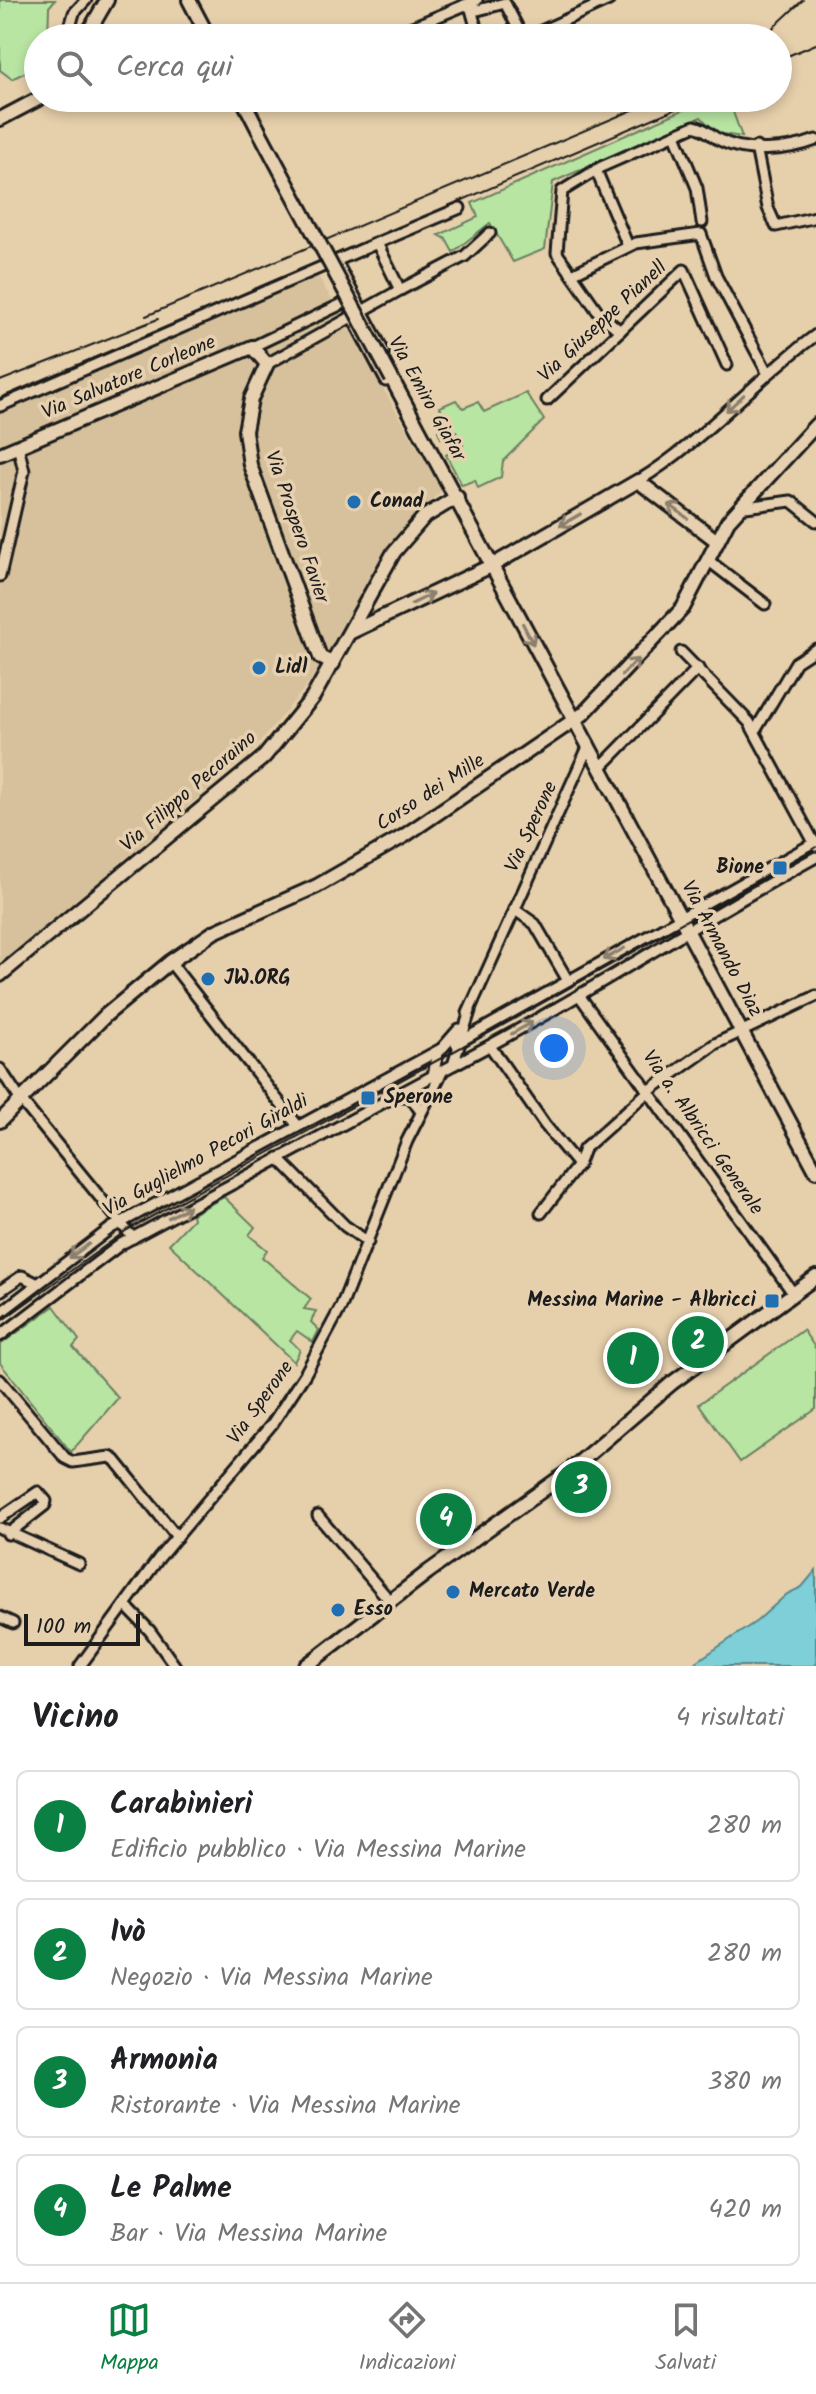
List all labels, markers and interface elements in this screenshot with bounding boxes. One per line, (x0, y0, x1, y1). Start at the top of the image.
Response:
search box (24, 24, 792, 112)
text: Cerca qui (116, 44, 233, 92)
icon: search (52, 46, 96, 90)
street label: Via Giuseppe Pianell (531, 253, 675, 391)
street label: Via Salvatore Corleone (37, 327, 221, 429)
street label: Via Emiro Giafar (378, 331, 474, 469)
one-way arrow (726, 393, 745, 412)
street label: Via Prospero Favier (255, 447, 337, 609)
place label: Conad (370, 486, 425, 518)
marker: Conad (345, 493, 363, 511)
one-way arrow (667, 502, 689, 519)
one-way arrow (559, 512, 582, 528)
one-way arrow (410, 591, 434, 606)
one-way arrow (521, 622, 537, 646)
place label: Lidl (275, 652, 308, 684)
one-way arrow (620, 657, 639, 677)
marker: Lidl (250, 659, 268, 677)
street label: Via Filippo Pecoraino (114, 723, 264, 861)
street label: Corso dei Mille (370, 746, 492, 840)
street label: Via Sperone (497, 776, 567, 878)
place label: Bione (716, 852, 764, 884)
marker: Bione (771, 859, 789, 877)
street label: Via Armando Diaz (672, 875, 771, 1023)
one-way arrow (602, 946, 626, 962)
place label: JW.ORG (224, 963, 291, 995)
marker: JW.ORG (199, 970, 217, 988)
one-way arrow (510, 1020, 533, 1036)
your location (534, 1028, 574, 1068)
street label: Via a. Albricci Generale (633, 1044, 771, 1222)
place label: Sperone (384, 1082, 453, 1114)
street label: Via Guglielmo Pecori Giraldi (97, 1086, 316, 1226)
marker: Sperone (359, 1089, 377, 1107)
one-way arrow (167, 1204, 190, 1220)
one-way arrow (69, 1243, 91, 1259)
place label: Messina Marine - Albricci (527, 1285, 757, 1317)
marker: Messina Marine - Albricci (763, 1292, 781, 1310)
pin: 2 (672, 1312, 724, 1372)
pin: 1 (607, 1328, 659, 1388)
street label: Via Sperone (219, 1354, 303, 1452)
pin: 3 (555, 1457, 607, 1517)
pin: 4 (420, 1489, 472, 1549)
place label: Mercato Verde (469, 1576, 595, 1608)
marker: Mercato Verde (444, 1583, 462, 1601)
place label: Esso (354, 1594, 393, 1626)
marker: Esso (329, 1601, 347, 1619)
scale bar (24, 1610, 140, 1646)
text: 100 m (36, 1610, 91, 1645)
text: Vicino (32, 1691, 119, 1745)
text: 4 risultati (676, 1697, 784, 1739)
text: Carabinieri (110, 1781, 253, 1829)
text: 1 (56, 1805, 64, 1847)
text: 280 m (707, 1805, 782, 1847)
text: Edificio pubblico · Via Messina Marine (110, 1829, 526, 1871)
text: Ivò (110, 1909, 146, 1957)
text: 2 (52, 1933, 68, 1975)
text: 280 m (707, 1933, 782, 1975)
text: Negozio · Via Messina Marine (110, 1957, 433, 1999)
text: Armonia (110, 2037, 218, 2085)
text: 3 (53, 2061, 67, 2103)
text: 380 m (707, 2061, 782, 2103)
text: Ristorante · Via Messina Marine (110, 2085, 460, 2127)
text: Le Palme (110, 2165, 232, 2213)
text: 4 (53, 2189, 67, 2231)
text: 420 m (708, 2189, 782, 2231)
text: Bar · Via Messina Marine (110, 2213, 387, 2255)
tab: Mappa (100, 2298, 159, 2381)
tab: Indicazioni (359, 2298, 455, 2381)
tab: Salvati (655, 2298, 716, 2381)

